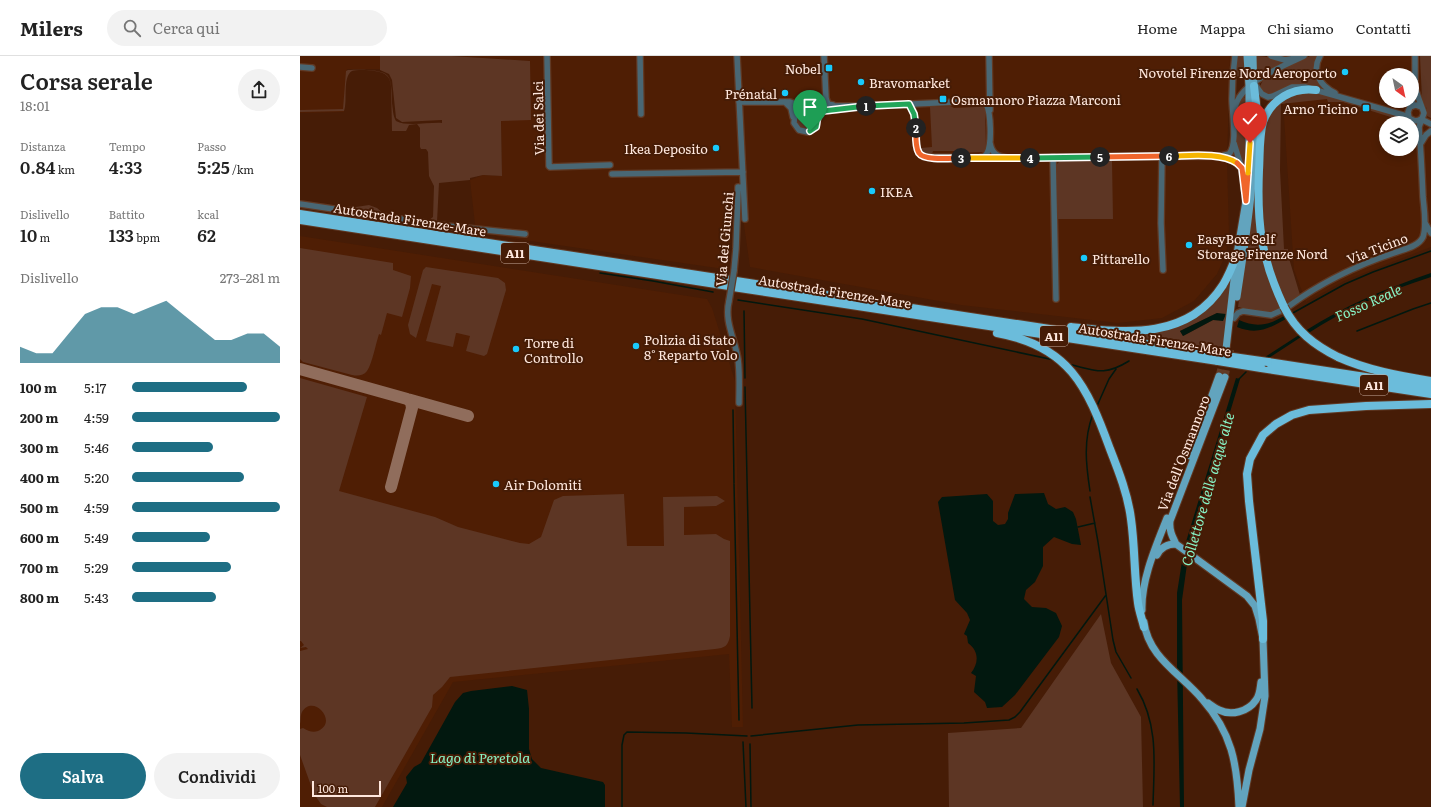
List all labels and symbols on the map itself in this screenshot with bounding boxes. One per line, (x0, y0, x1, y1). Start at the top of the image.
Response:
place label: Nobel (785, 59, 822, 78)
marker: Nobel (824, 63, 834, 73)
place label: Novotel Firenze Nord Aeroporto (1138, 63, 1337, 82)
marker: Novotel Firenze Nord Aeroporto (1340, 67, 1350, 77)
north arrow (1379, 68, 1419, 108)
place label: Bravomarket (869, 73, 951, 92)
marker: Bravomarket (856, 77, 866, 87)
street label: Via dei Salci (528, 80, 548, 155)
place label: Prénatal (725, 84, 778, 103)
marker: Prénatal (780, 88, 790, 98)
pin (793, 90, 827, 131)
place label: Osmannoro Piazza Marconi (951, 90, 1122, 109)
marker: Osmannoro Piazza Marconi (938, 94, 948, 104)
pin: 1 (856, 96, 876, 116)
place label: Arno Ticino (1283, 99, 1358, 118)
pin (1233, 102, 1267, 143)
marker: Arno Ticino (1361, 103, 1371, 113)
pin: 2 (906, 118, 926, 138)
place label: Ikea Deposito (624, 139, 708, 158)
marker: Ikea Deposito (711, 143, 721, 153)
pin: 6 (1159, 146, 1179, 166)
pin: 5 (1090, 147, 1110, 167)
pin: 3 (951, 148, 971, 168)
pin: 4 (1020, 148, 1040, 168)
place label: IKEA (880, 182, 913, 201)
marker: IKEA (867, 186, 877, 196)
street label: Via dei Giunchi (710, 190, 738, 287)
street label: Autostrada Firenze-Mare (332, 198, 488, 241)
street label: Via Ticino (1344, 228, 1411, 268)
place label: EasyBox Self Storage Firenze Nord (1197, 229, 1328, 263)
marker: EasyBox Self Storage Firenze Nord (1184, 240, 1194, 250)
road number: A11 (501, 243, 529, 263)
place label: Pittarello (1092, 249, 1150, 268)
marker: Pittarello (1079, 253, 1089, 263)
street label: Autostrada Firenze-Mare (757, 270, 913, 313)
water label: Fosso Reale (1332, 278, 1405, 326)
street label: Autostrada Firenze-Mare (1077, 318, 1233, 361)
road number: A11 (1040, 326, 1068, 346)
place label: Polizia di Stato 8° Reparto Volo (644, 330, 738, 364)
place label: Torre di Controllo (524, 333, 584, 367)
marker: Polizia di Stato 8° Reparto Volo (631, 341, 641, 351)
marker: Torre di Controllo (511, 344, 521, 354)
road number: A11 (1360, 375, 1388, 395)
street label: Via dell'Osmannoro (1152, 392, 1214, 514)
water label: Collettore delle acque alte (1176, 410, 1239, 568)
place label: Air Dolomiti (504, 475, 583, 494)
marker: Air Dolomiti (491, 479, 501, 489)
water label: Lago di Peretola (430, 747, 530, 767)
scale bar (312, 779, 381, 798)

